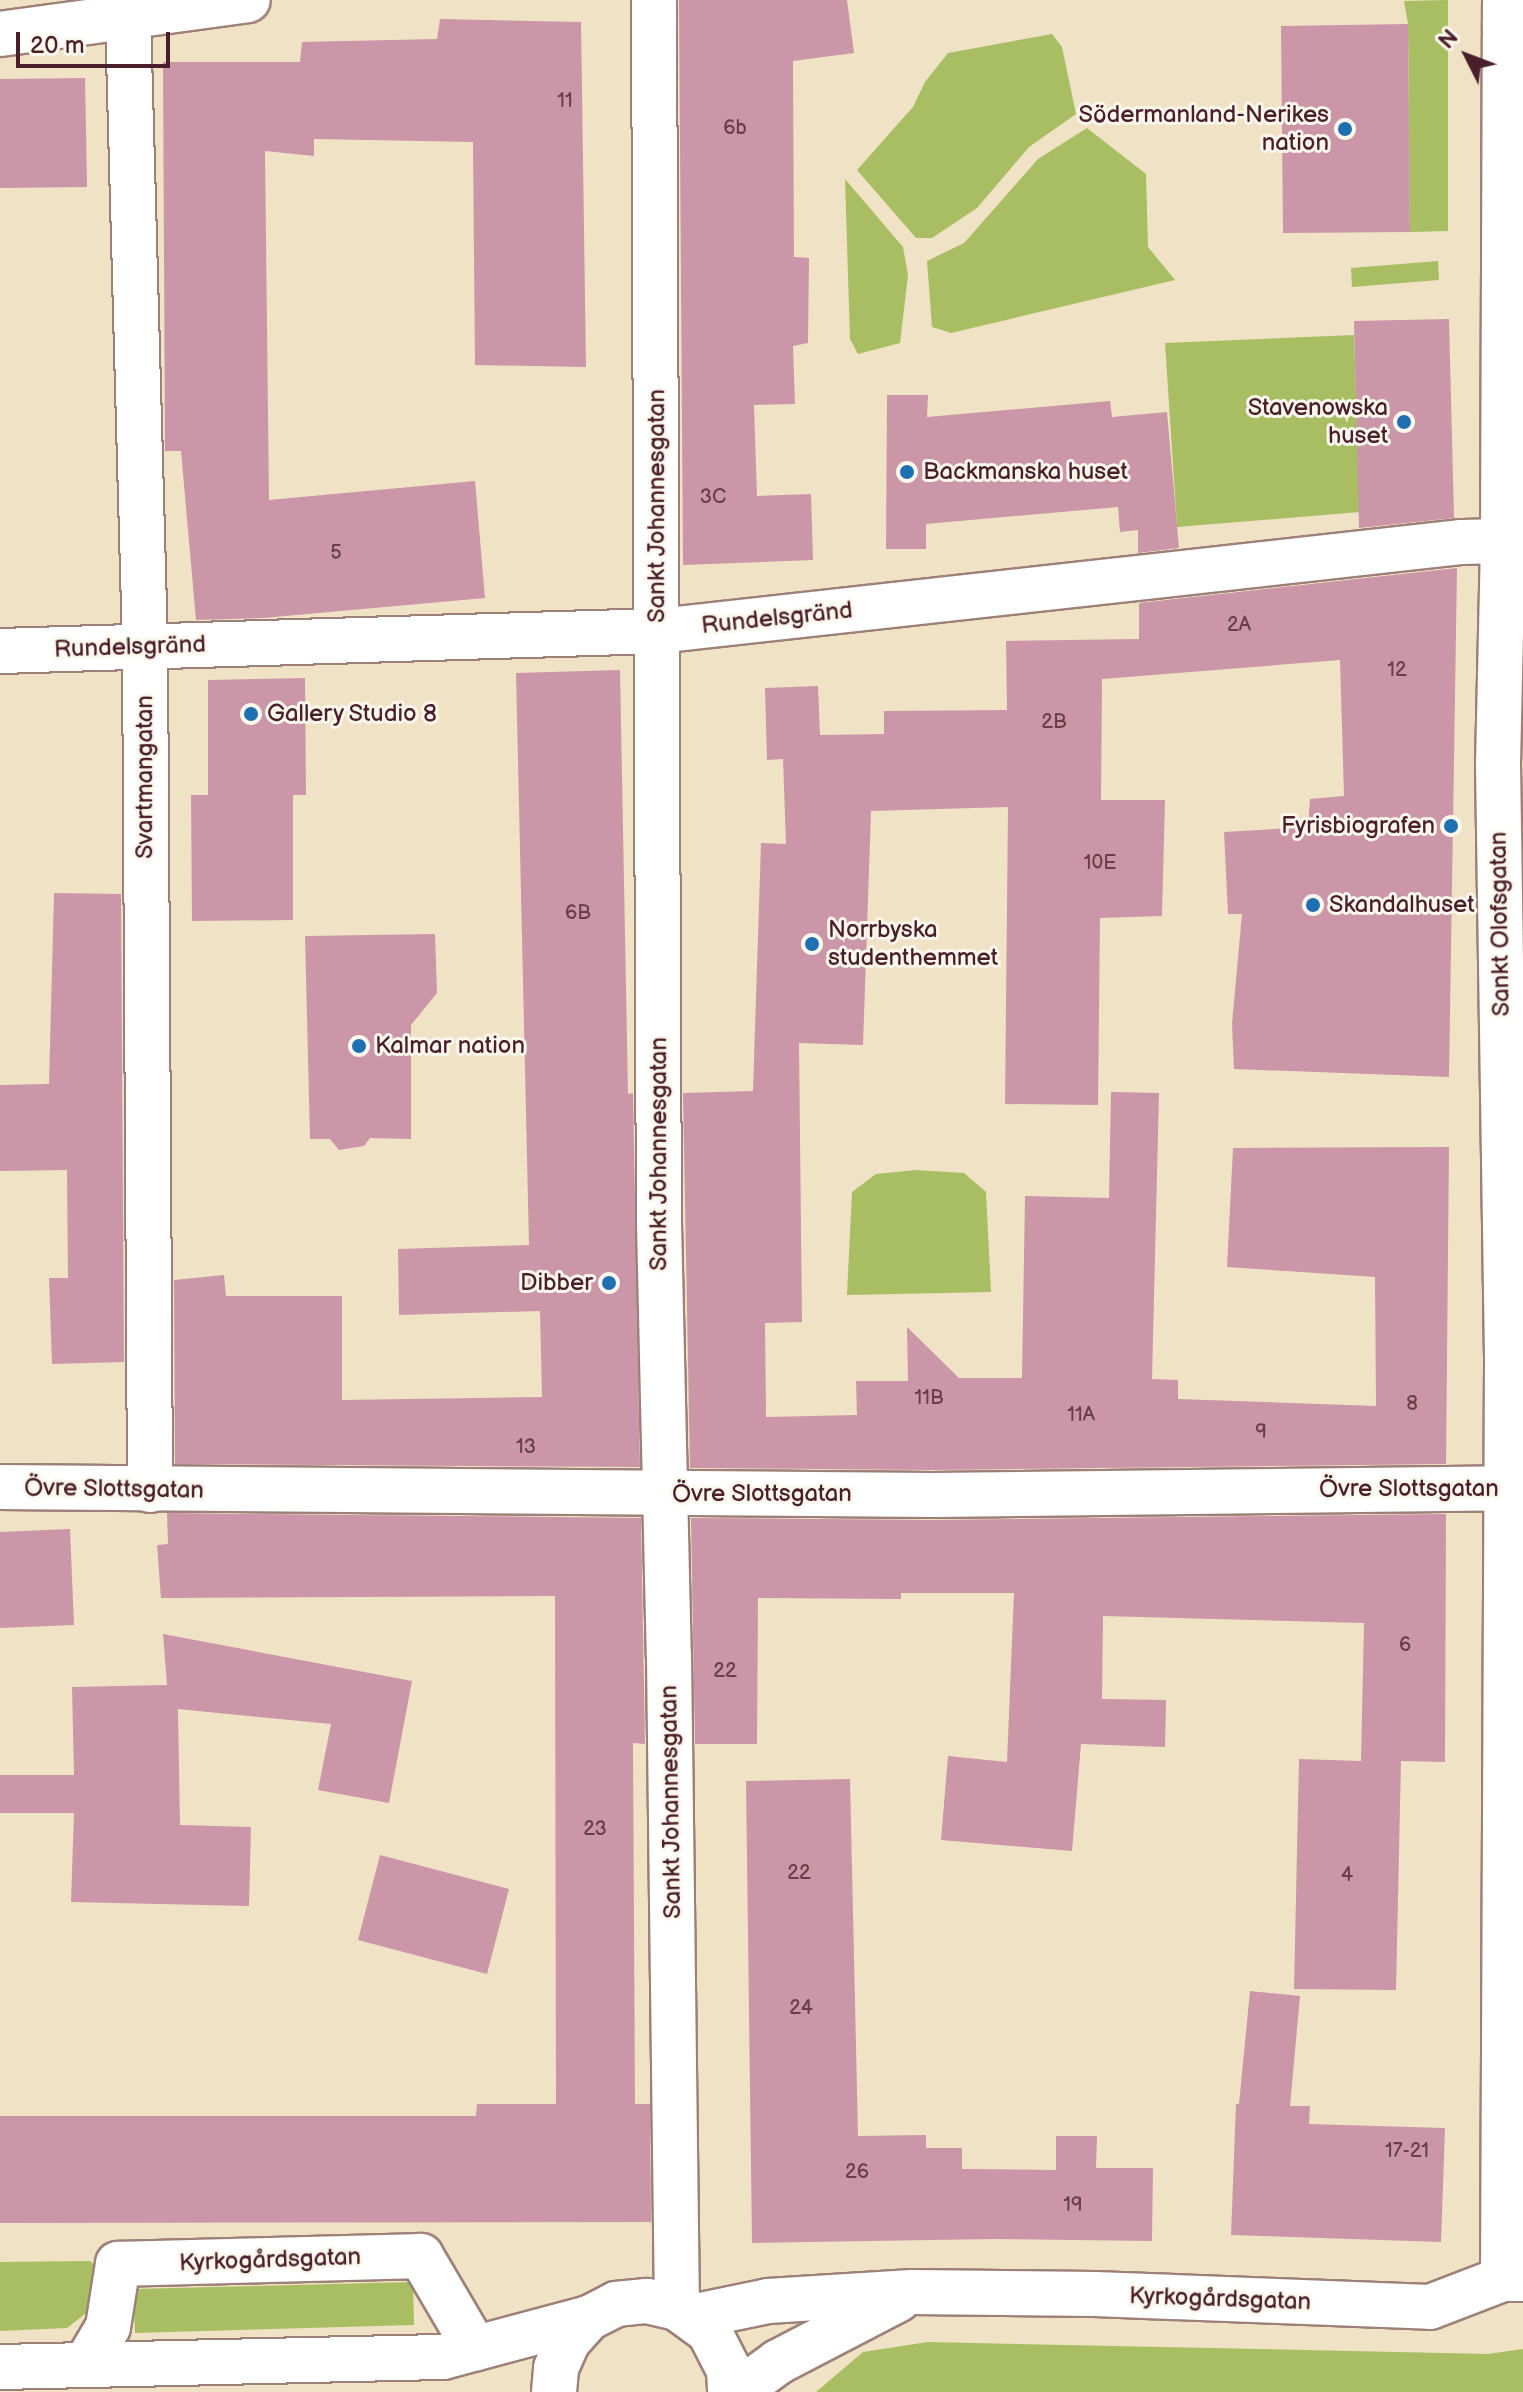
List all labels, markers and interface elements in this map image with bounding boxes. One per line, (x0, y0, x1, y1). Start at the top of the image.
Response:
scale bar (20, 16, 174, 66)
north arrow (1427, 16, 1507, 96)
text: N (1433, 24, 1464, 55)
text: 20 m (30, 31, 85, 60)
house number: 11 (557, 89, 573, 113)
place label: Södermanland-Nerikes nation (1078, 101, 1329, 157)
house number: 6b (723, 116, 747, 140)
marker: Södermanland-Nerikes nation (1336, 120, 1354, 138)
street label: Sankt Johannesgatan (643, 389, 671, 623)
place label: Stavenowska huset (1248, 394, 1388, 450)
marker: Stavenowska huset (1395, 413, 1413, 431)
place label: Backmanska huset (923, 458, 1128, 486)
marker: Backmanska huset (898, 463, 916, 481)
house number: 3C (700, 485, 726, 509)
house number: 5 (330, 541, 342, 565)
street label: Rundelsgränd (700, 596, 854, 640)
house number: 2A (1227, 613, 1251, 637)
street label: Rundelsgränd (53, 630, 207, 664)
house number: 12 (1387, 658, 1407, 682)
street label: Svartmangatan (131, 695, 159, 859)
place label: Gallery Studio 8 (267, 700, 439, 728)
marker: Gallery Studio 8 (242, 705, 260, 723)
house number: 2B (1041, 710, 1067, 734)
place label: Fyrisbiografen (1281, 812, 1435, 840)
marker: Fyrisbiografen (1442, 817, 1460, 835)
street label: Sankt Olofsgatan (1484, 831, 1516, 1017)
house number: 10E (1084, 851, 1116, 875)
place label: Skandalhuset (1329, 891, 1475, 919)
marker: Skandalhuset (1304, 896, 1322, 914)
house number: 6B (565, 901, 591, 925)
place label: Norrbyska studenthemmet (828, 916, 998, 972)
marker: Norrbyska studenthemmet (803, 935, 821, 953)
place label: Kalmar nation (375, 1032, 525, 1060)
marker: Kalmar nation (350, 1037, 368, 1055)
street label: Sankt Johannesgatan (645, 1037, 673, 1271)
place label: Dibber (520, 1269, 593, 1297)
marker: Dibber (600, 1274, 618, 1292)
house number: 11B (914, 1386, 944, 1410)
house number: 8 (1406, 1392, 1418, 1416)
house number: 11A (1067, 1403, 1095, 1427)
house number: 9 (1255, 1420, 1267, 1444)
house number: 13 (516, 1435, 536, 1459)
street label: Övre Slottsgatan (24, 1473, 204, 1505)
street label: Övre Slottsgatan (1319, 1475, 1499, 1503)
street label: Övre Slottsgatan (672, 1480, 852, 1508)
house number: 6 (1399, 1633, 1411, 1657)
house number: 22 (713, 1659, 737, 1683)
street label: Sankt Johannesgatan (655, 1684, 687, 1920)
house number: 23 (583, 1817, 607, 1841)
house number: 22 (787, 1861, 811, 1885)
house number: 4 (1341, 1863, 1353, 1887)
house number: 24 (789, 1996, 813, 2020)
house number: 17-21 (1385, 2139, 1429, 2163)
house number: 26 (845, 2160, 869, 2184)
house number: 19 (1063, 2193, 1083, 2217)
street label: Kyrkogårdsgatan (179, 2242, 361, 2278)
street label: Kyrkogårdsgatan (1129, 2281, 1311, 2317)

